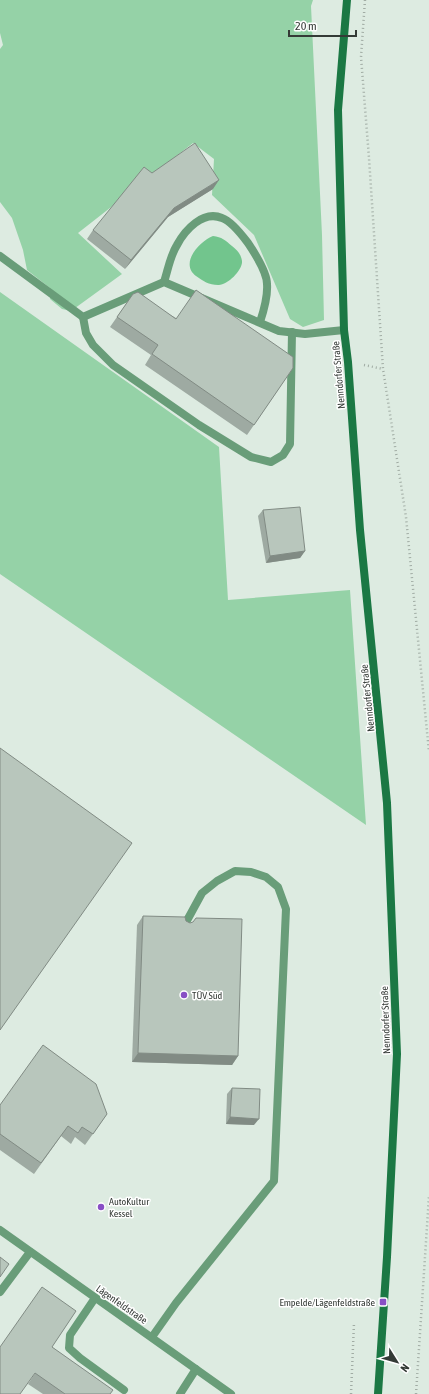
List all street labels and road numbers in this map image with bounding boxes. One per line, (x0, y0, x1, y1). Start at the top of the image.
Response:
street label: Nenndorfer Straße (330, 340, 347, 409)
street label: Nenndorfer Straße (358, 663, 377, 732)
street label: Nenndorfer Straße (379, 985, 392, 1054)
street label: Lägenfeldstraße (94, 1283, 150, 1326)

